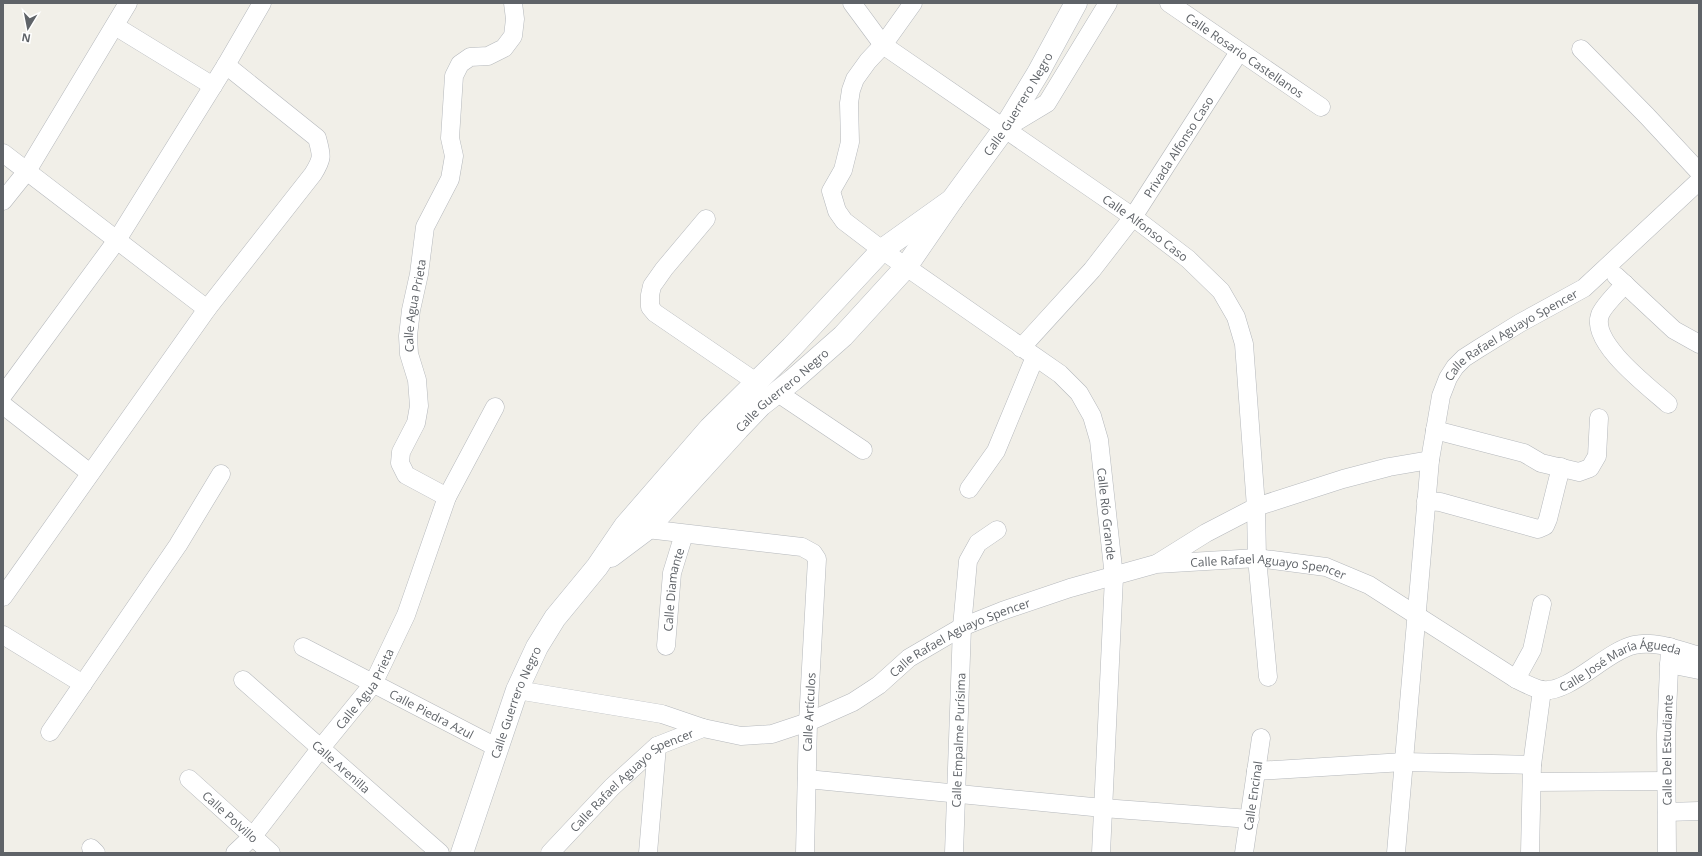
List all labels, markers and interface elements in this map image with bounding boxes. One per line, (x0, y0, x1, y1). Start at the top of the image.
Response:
north arrow (8, 8, 48, 48)
street label: Calle Rosario Castellanos (1183, 9, 1308, 102)
text: N (20, 30, 32, 47)
street label: Calle Guerrero Negro (979, 49, 1056, 159)
street label: Privada Alfonso Caso (1139, 93, 1217, 201)
street label: Calle Alfonso Caso (1099, 190, 1192, 265)
street label: Calle Agua Prieta (399, 258, 429, 353)
street label: Calle Rafael Aguayo Spencer (1440, 285, 1581, 384)
street label: Calle Guerrero Negro (731, 344, 832, 435)
street label: Calle Río Grande (1094, 467, 1121, 561)
street label: Calle Diamante (659, 545, 688, 632)
street label: Calle Rafael Aguayo Spencer (1190, 549, 1349, 583)
street label: Calle Rafael Aguayo Spencer (885, 594, 1032, 681)
street label: Calle José María Águeda (1556, 635, 1684, 695)
street label: Calle Guerrero Negro (486, 643, 545, 761)
street label: Calle Agua Prieta (331, 645, 397, 732)
street label: Calle Artículos (798, 672, 820, 752)
street label: Calle Empalme Purísima (947, 672, 969, 808)
street label: Calle Piedra Azul (387, 685, 477, 743)
street label: Calle Del Estudiante (1657, 694, 1676, 806)
street label: Calle Rafael Aguayo Spencer (566, 724, 696, 835)
street label: Calle Arenilla (309, 736, 374, 797)
street label: Calle Encinal (1239, 760, 1266, 832)
street label: Calle Polvillo (199, 787, 262, 846)

